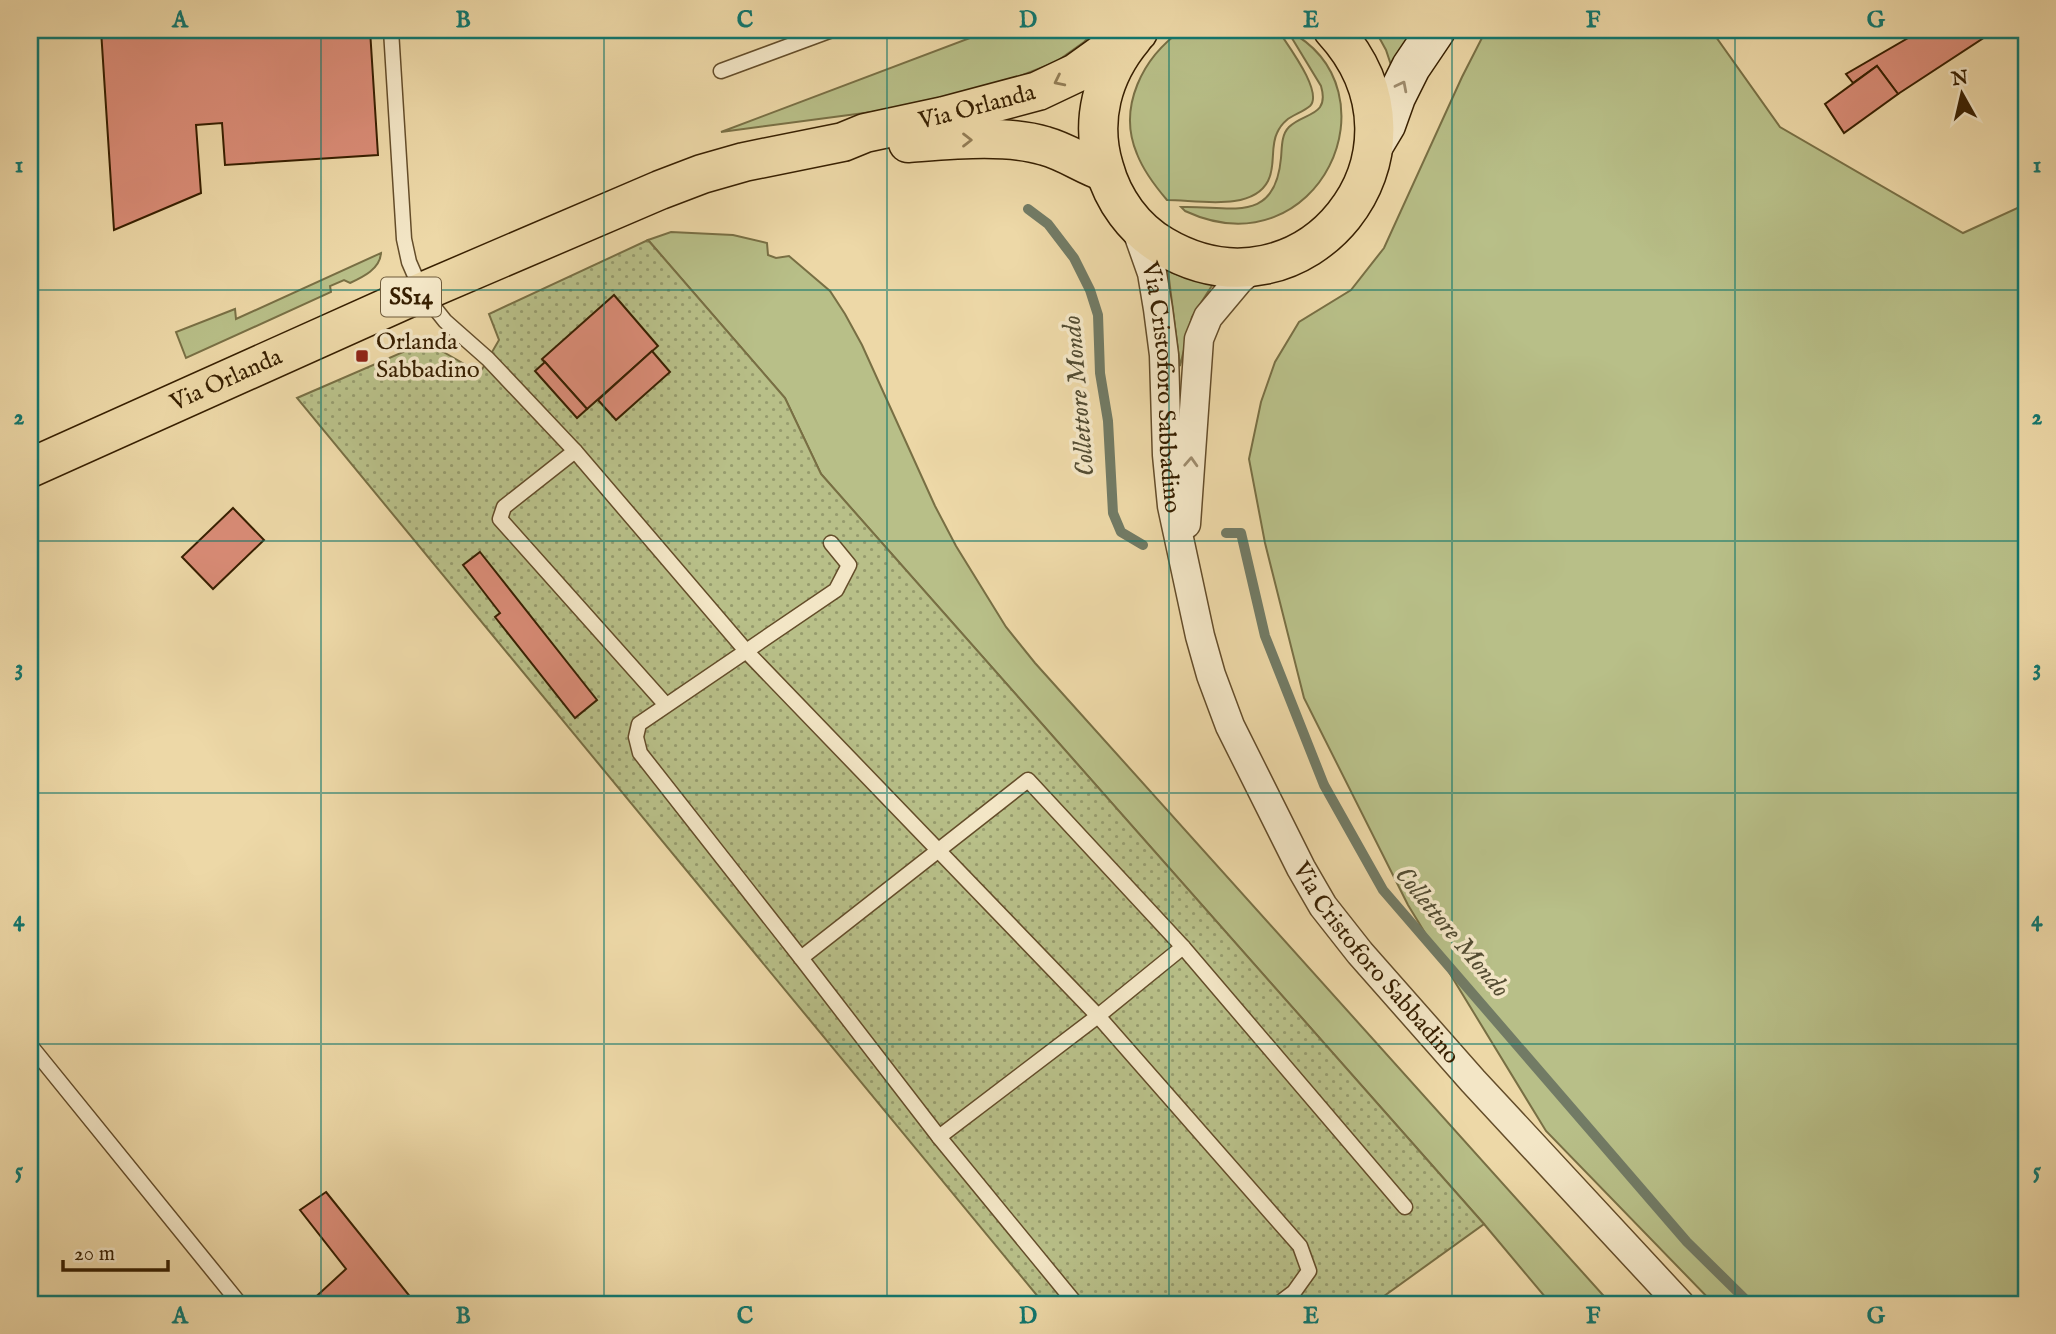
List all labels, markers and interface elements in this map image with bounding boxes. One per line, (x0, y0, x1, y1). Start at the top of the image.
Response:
text: A (171, 6, 189, 35)
text: B (455, 6, 471, 35)
text: C (737, 6, 754, 35)
text: D (1019, 6, 1037, 35)
text: E (1303, 6, 1319, 35)
text: F (1586, 6, 1601, 35)
text: G (1867, 6, 1886, 35)
north arrow (1926, 60, 1996, 130)
text: N (1949, 66, 1970, 92)
one-way arrow (1054, 72, 1066, 86)
street label: Via Orlanda (915, 77, 1039, 137)
one-way arrow (1394, 80, 1407, 93)
one-way arrow (963, 132, 973, 148)
text: 1 (15, 151, 23, 180)
text: 1 (2033, 151, 2041, 180)
street label: Via Cristoforo Sabbadino (1133, 257, 1189, 516)
road number: SS14 (381, 278, 441, 316)
water label: Collettore Mondo (1056, 314, 1102, 478)
place label: Orlanda Sabbadino (376, 327, 480, 386)
street label: Via Orlanda (164, 341, 288, 419)
marker: Orlanda Sabbadino (354, 348, 370, 364)
text: 2 (14, 403, 25, 432)
text: 2 (2032, 403, 2043, 432)
one-way arrow (1184, 456, 1199, 467)
text: 3 (15, 654, 23, 683)
text: 3 (2033, 654, 2041, 683)
street label: Via Cristoforo Sabbadino (1285, 855, 1467, 1071)
water label: Collettore Mondo (1387, 860, 1517, 1004)
text: 4 (13, 905, 25, 934)
text: 4 (2031, 905, 2043, 934)
text: 5 (15, 1157, 24, 1186)
text: 5 (2033, 1157, 2042, 1186)
scale bar (63, 1229, 168, 1273)
text: 20 m (74, 1241, 115, 1268)
text: A (171, 1302, 189, 1331)
text: B (455, 1302, 471, 1331)
text: C (737, 1302, 754, 1331)
text: D (1019, 1302, 1037, 1331)
text: E (1303, 1302, 1319, 1331)
text: F (1586, 1302, 1601, 1331)
text: G (1867, 1302, 1886, 1331)

